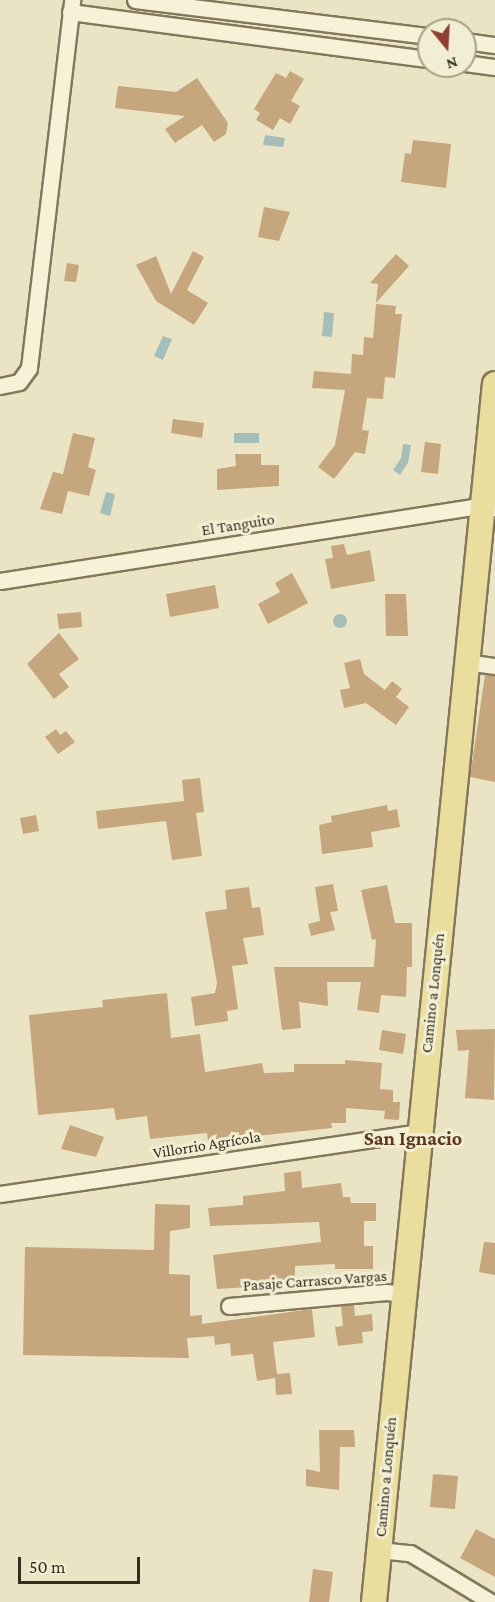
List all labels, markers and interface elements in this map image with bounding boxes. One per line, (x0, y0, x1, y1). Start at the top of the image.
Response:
north arrow (417, 18, 477, 78)
text: N (444, 54, 460, 73)
street label: El Tanguito (200, 510, 276, 540)
street label: Camino a Lonquén (417, 932, 449, 1054)
district label: San Ignacio (364, 1126, 462, 1150)
street label: Villorrio Agrícola (152, 1127, 262, 1163)
street label: Pasaje Carrasco Vargas (242, 1266, 388, 1296)
street label: Camino a Lonquén (371, 1416, 401, 1538)
scale bar (21, 1545, 142, 1583)
text: 50 m (29, 1557, 66, 1577)

